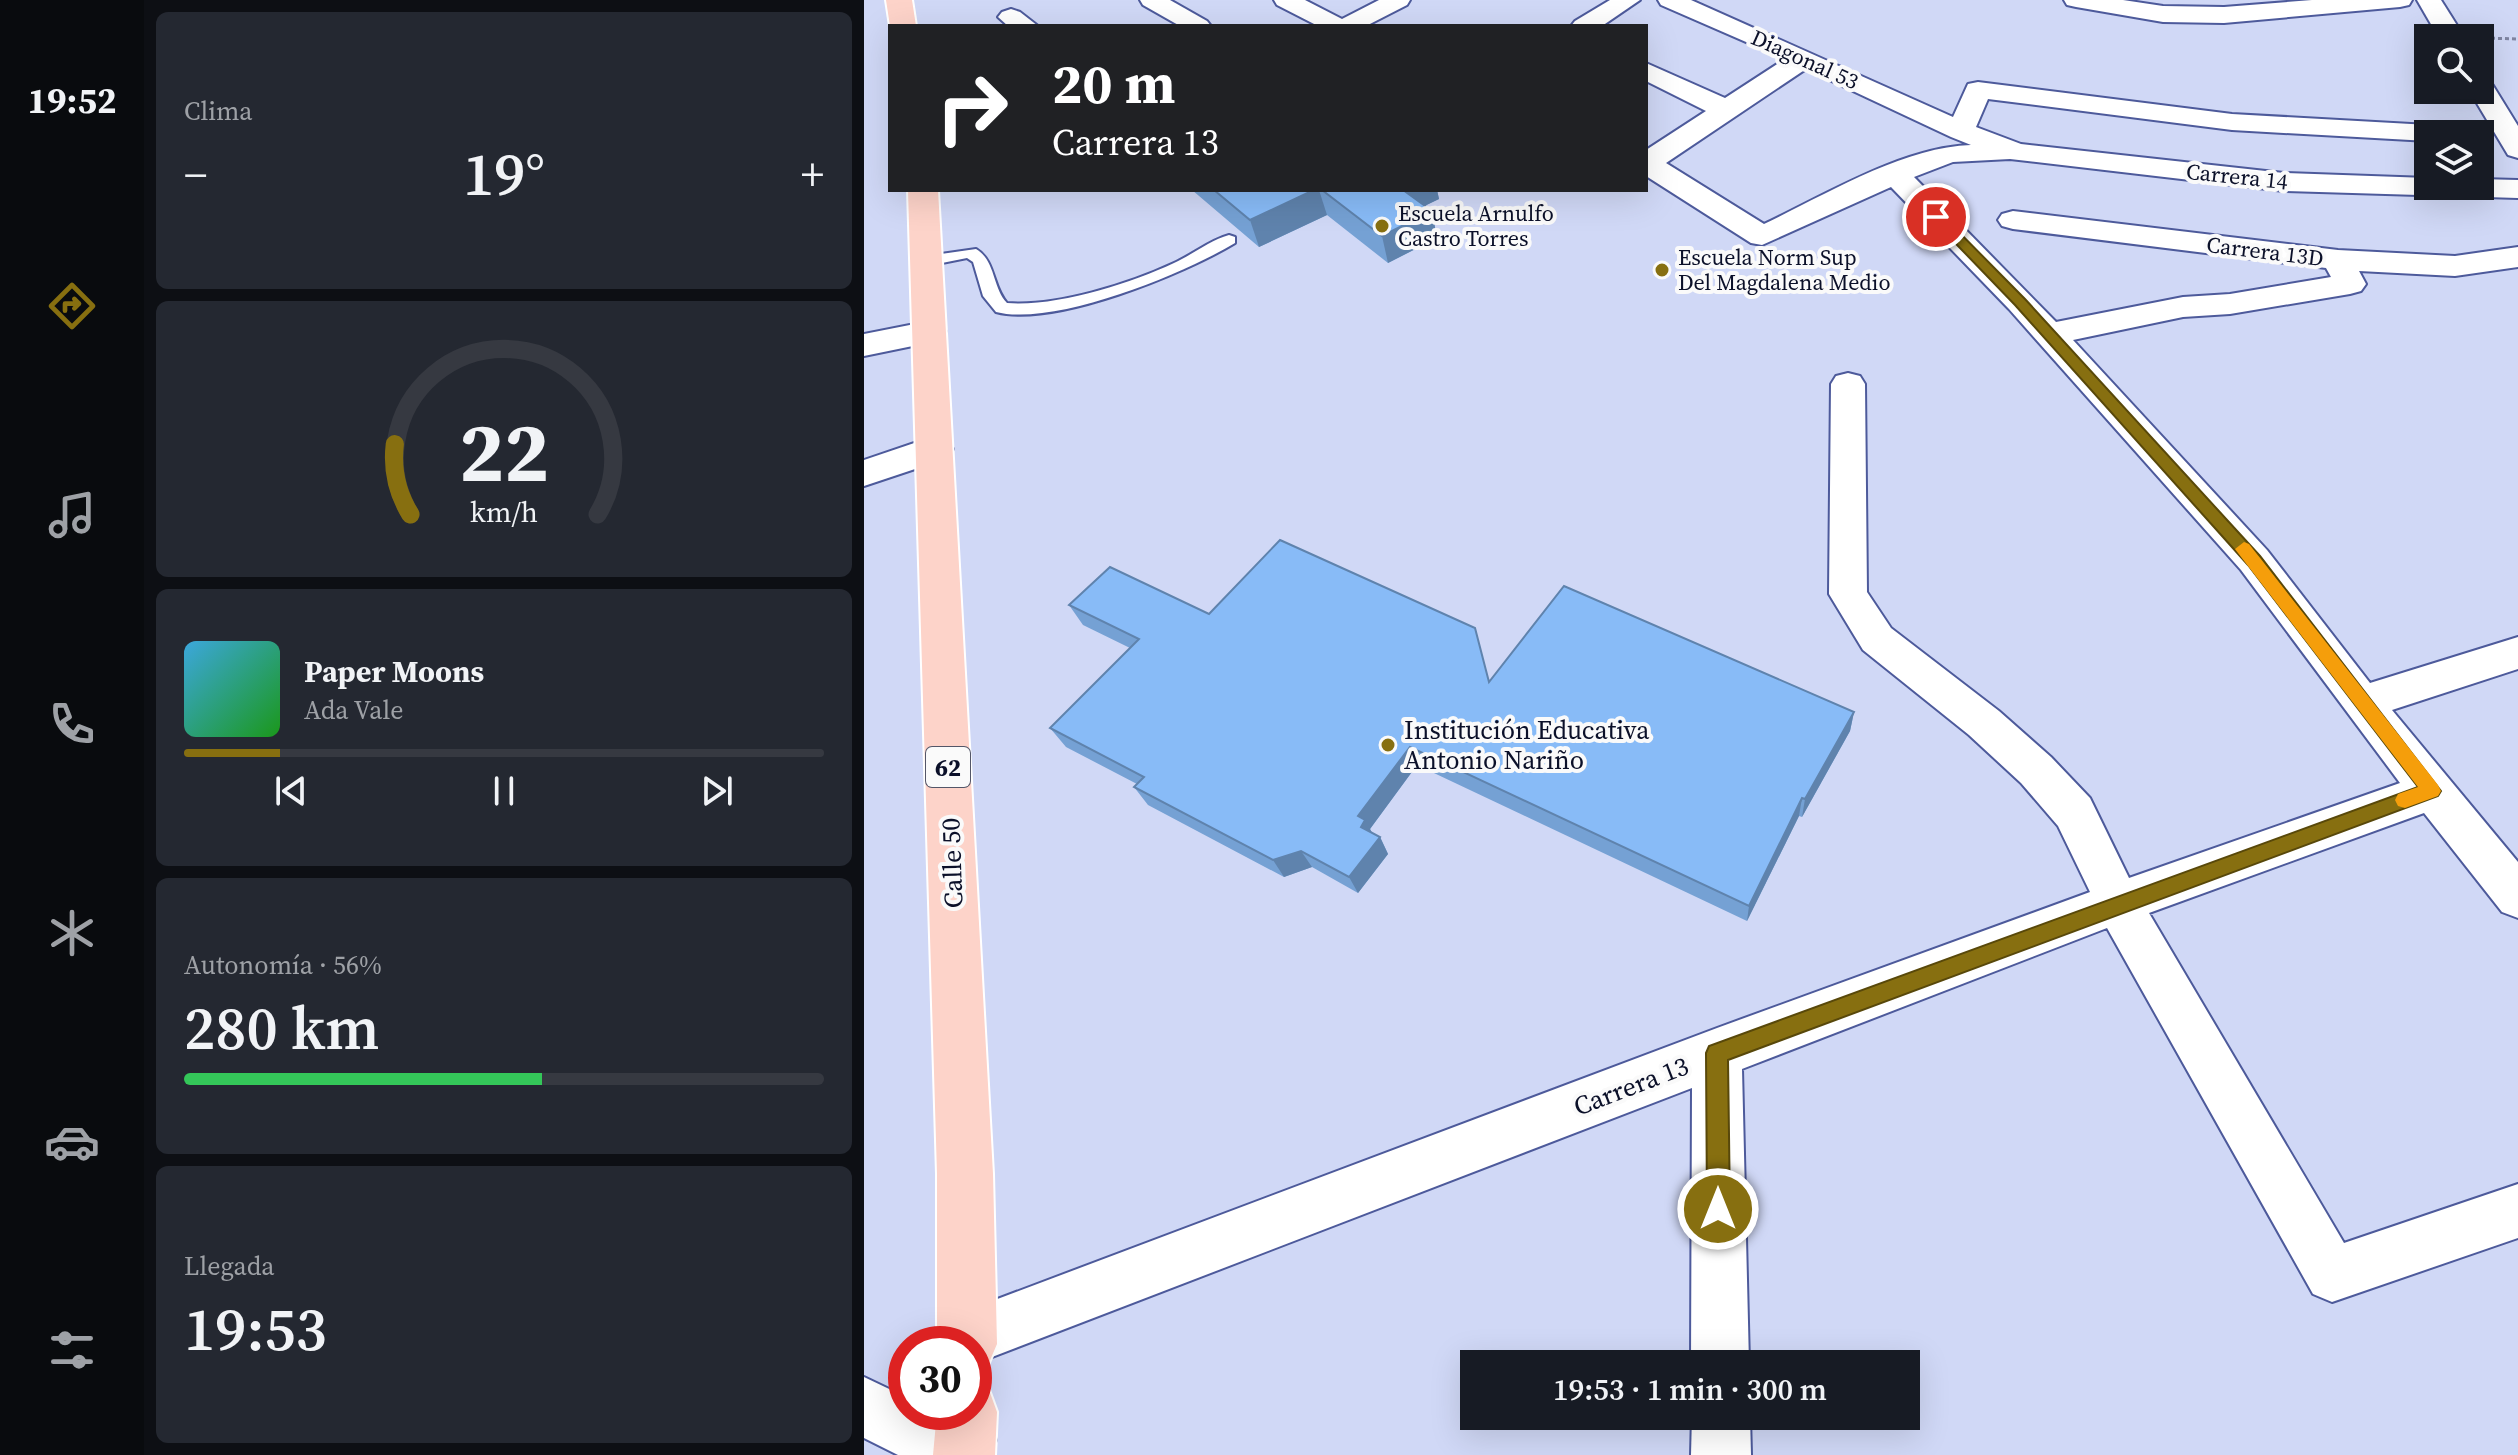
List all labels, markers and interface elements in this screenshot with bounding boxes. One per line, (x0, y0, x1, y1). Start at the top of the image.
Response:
street label: Diagonal 53 (1747, 22, 1863, 96)
map controls (2414, 24, 2494, 200)
button: search (2414, 24, 2494, 104)
text: 20 m (1052, 45, 1175, 122)
icon: right (920, 56, 1024, 160)
text: 19:52 (28, 76, 116, 125)
text: Clima (184, 93, 253, 129)
text: Carrera 13 (1052, 118, 1219, 167)
button: layers (2414, 120, 2494, 200)
text: 19° (463, 133, 545, 215)
text: − (184, 144, 207, 205)
text: + (801, 144, 824, 205)
street label: Carrera 14 (2185, 156, 2289, 196)
pin (1902, 183, 1970, 251)
icon: arrive (1914, 195, 1958, 239)
place label: Escuela Arnulfo Castro Torres (1398, 198, 1554, 253)
marker: Escuela Arnulfo Castro Torres (1373, 217, 1391, 235)
street label: Carrera 13D (2205, 229, 2325, 273)
place label: Escuela Norm Sup Del Magdalena Medio (1678, 242, 1890, 297)
marker: Escuela Norm Sup Del Magdalena Medio (1653, 261, 1671, 279)
icon: directions (44, 278, 100, 334)
text: 22 (459, 394, 549, 508)
icon: music (44, 487, 100, 543)
text: km/h (470, 492, 538, 532)
text: Paper Moons (304, 651, 484, 692)
text: Ada Vale (304, 692, 403, 728)
icon: phone (44, 696, 100, 752)
place label: Institución Educativa Antonio Nariño (1404, 712, 1650, 778)
marker: Institución Educativa Antonio Nariño (1379, 736, 1397, 754)
road number: 62 (926, 747, 970, 787)
icon: previous (269, 769, 313, 813)
icon: pause (482, 769, 526, 813)
icon: next (695, 769, 739, 813)
street label: Calle 50 (932, 817, 972, 909)
icon: climate (44, 905, 100, 961)
text: Autonomía · 56% (184, 947, 382, 983)
text: 280 km (184, 987, 380, 1069)
street label: Carrera 13 (1568, 1048, 1694, 1124)
icon: car (44, 1114, 100, 1170)
position arrow (1676, 1167, 1760, 1251)
text: Llegada (184, 1248, 274, 1284)
text: 19:53 (184, 1288, 327, 1370)
icon: filters (44, 1322, 100, 1378)
speed limit sign: 30 (888, 1326, 992, 1430)
text: 19:53 · 1 min · 300 m (1553, 1369, 1827, 1410)

